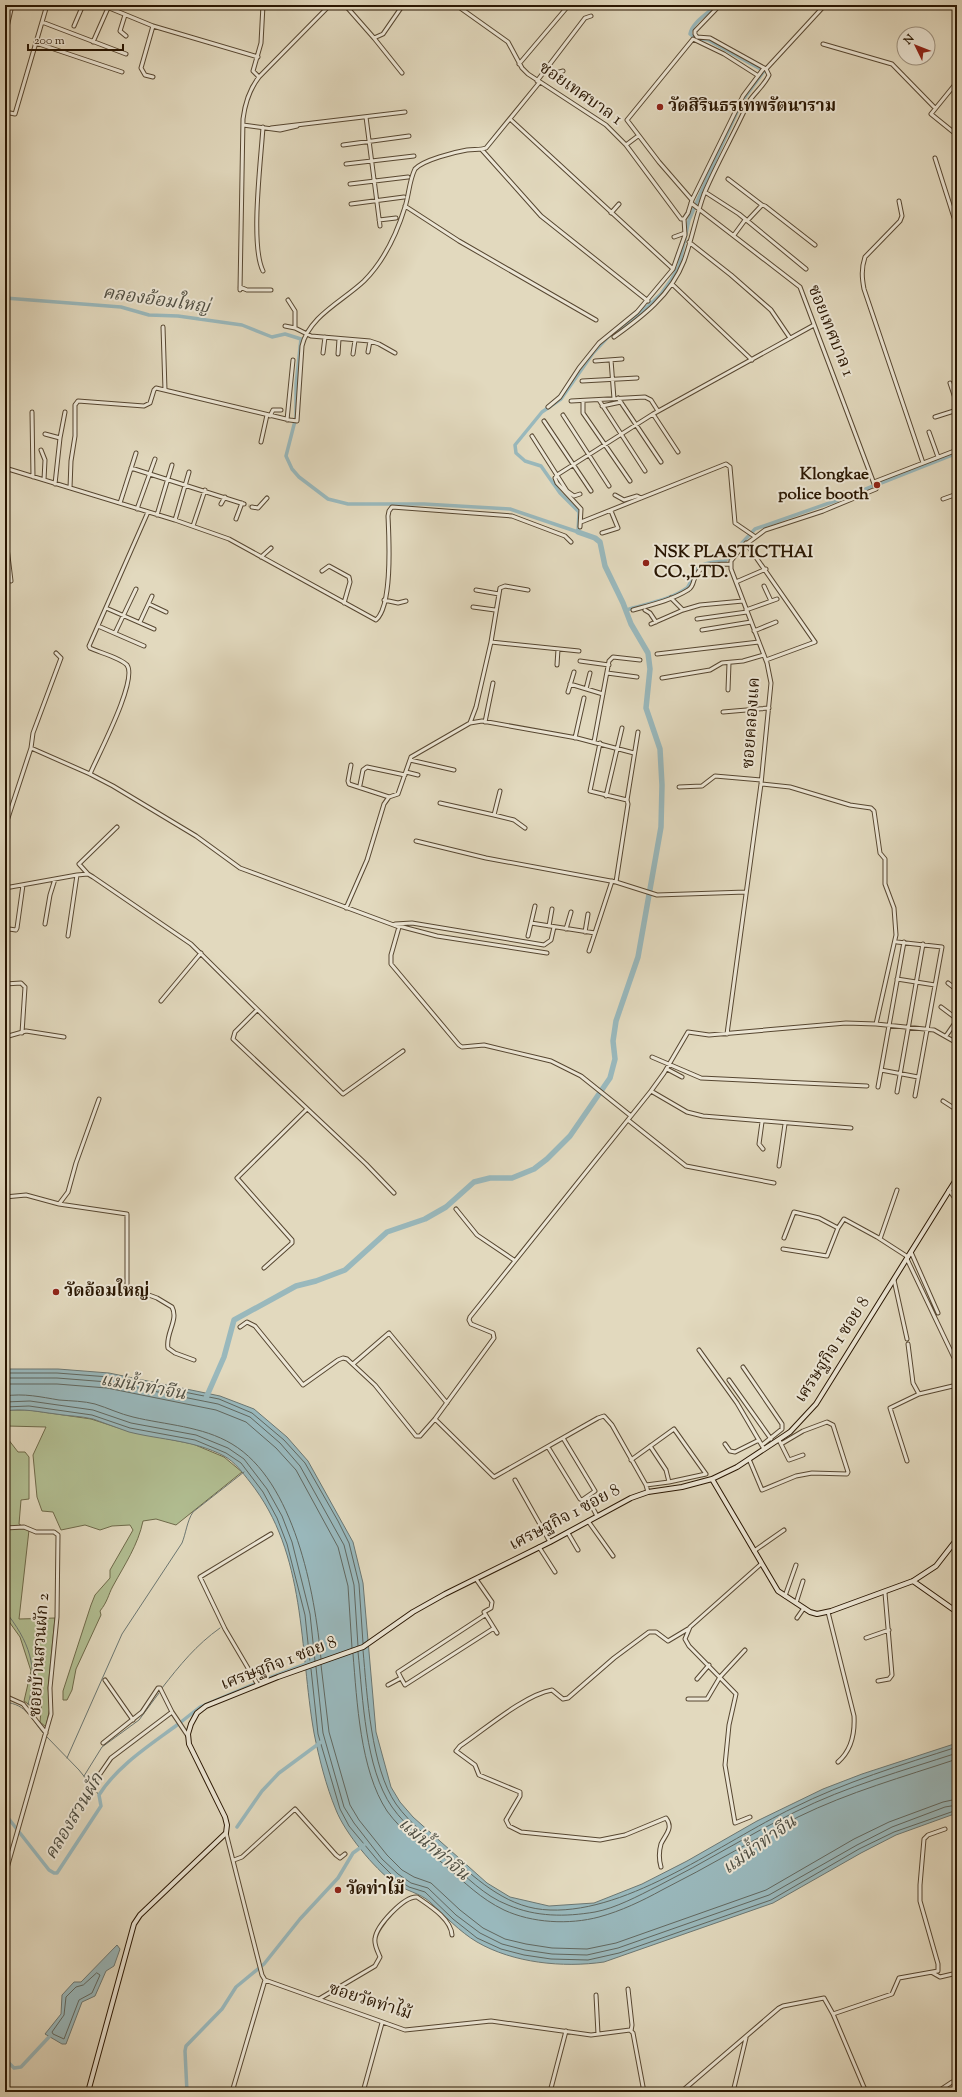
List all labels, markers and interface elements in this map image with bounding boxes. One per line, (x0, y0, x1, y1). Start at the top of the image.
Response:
scale bar (28, 26, 123, 52)
north arrow (896, 26, 936, 66)
text: N (900, 31, 918, 49)
text: 200 m (34, 32, 65, 50)
street label: ซอยเทศบาล 1 (533, 56, 627, 132)
place label: วัดสิรินธรเทพรัตนาราม (668, 95, 836, 119)
marker: วัดสิรินธรเทพรัตนาราม (655, 102, 665, 112)
water label: คลองอ้อมใหญ่ (101, 279, 214, 322)
street label: ซอยเทศบาล 1 (801, 282, 859, 381)
place label: Klongkae police booth (778, 463, 869, 507)
marker: Klongkae police booth (872, 480, 882, 490)
place label: NSK PLASTICTHAI CO.,LTD. (654, 541, 814, 585)
marker: NSK PLASTICTHAI CO.,LTD. (641, 558, 651, 568)
street label: ซอยคลองแค (737, 676, 767, 770)
place label: วัดอ้อมใหญ่ (64, 1278, 149, 1304)
marker: วัดอ้อมใหญ่ (51, 1287, 61, 1297)
street label: เศรษฐกิจ 1 ซอย 8 (790, 1292, 876, 1408)
water label: แม่น้ำท่าจีน (98, 1365, 188, 1408)
street label: เศรษฐกิจ 1 ซอย 8 (505, 1479, 625, 1557)
street label: ซอยบ้านสวนผัก 2 (24, 1592, 56, 1718)
street label: เศรษฐกิจ 1 ซอย 8 (218, 1631, 340, 1697)
water label: คลองสวนผัก (39, 1768, 112, 1865)
water label: แม่น้ำท่าจีน (716, 1808, 803, 1882)
water label: แม่น้ำท่าจีน (392, 1810, 476, 1888)
place label: วัดท่าไม้ (346, 1876, 405, 1902)
marker: วัดท่าไม้ (333, 1885, 343, 1895)
street label: ซอยวัดท่าไม้ (325, 1975, 415, 2027)

